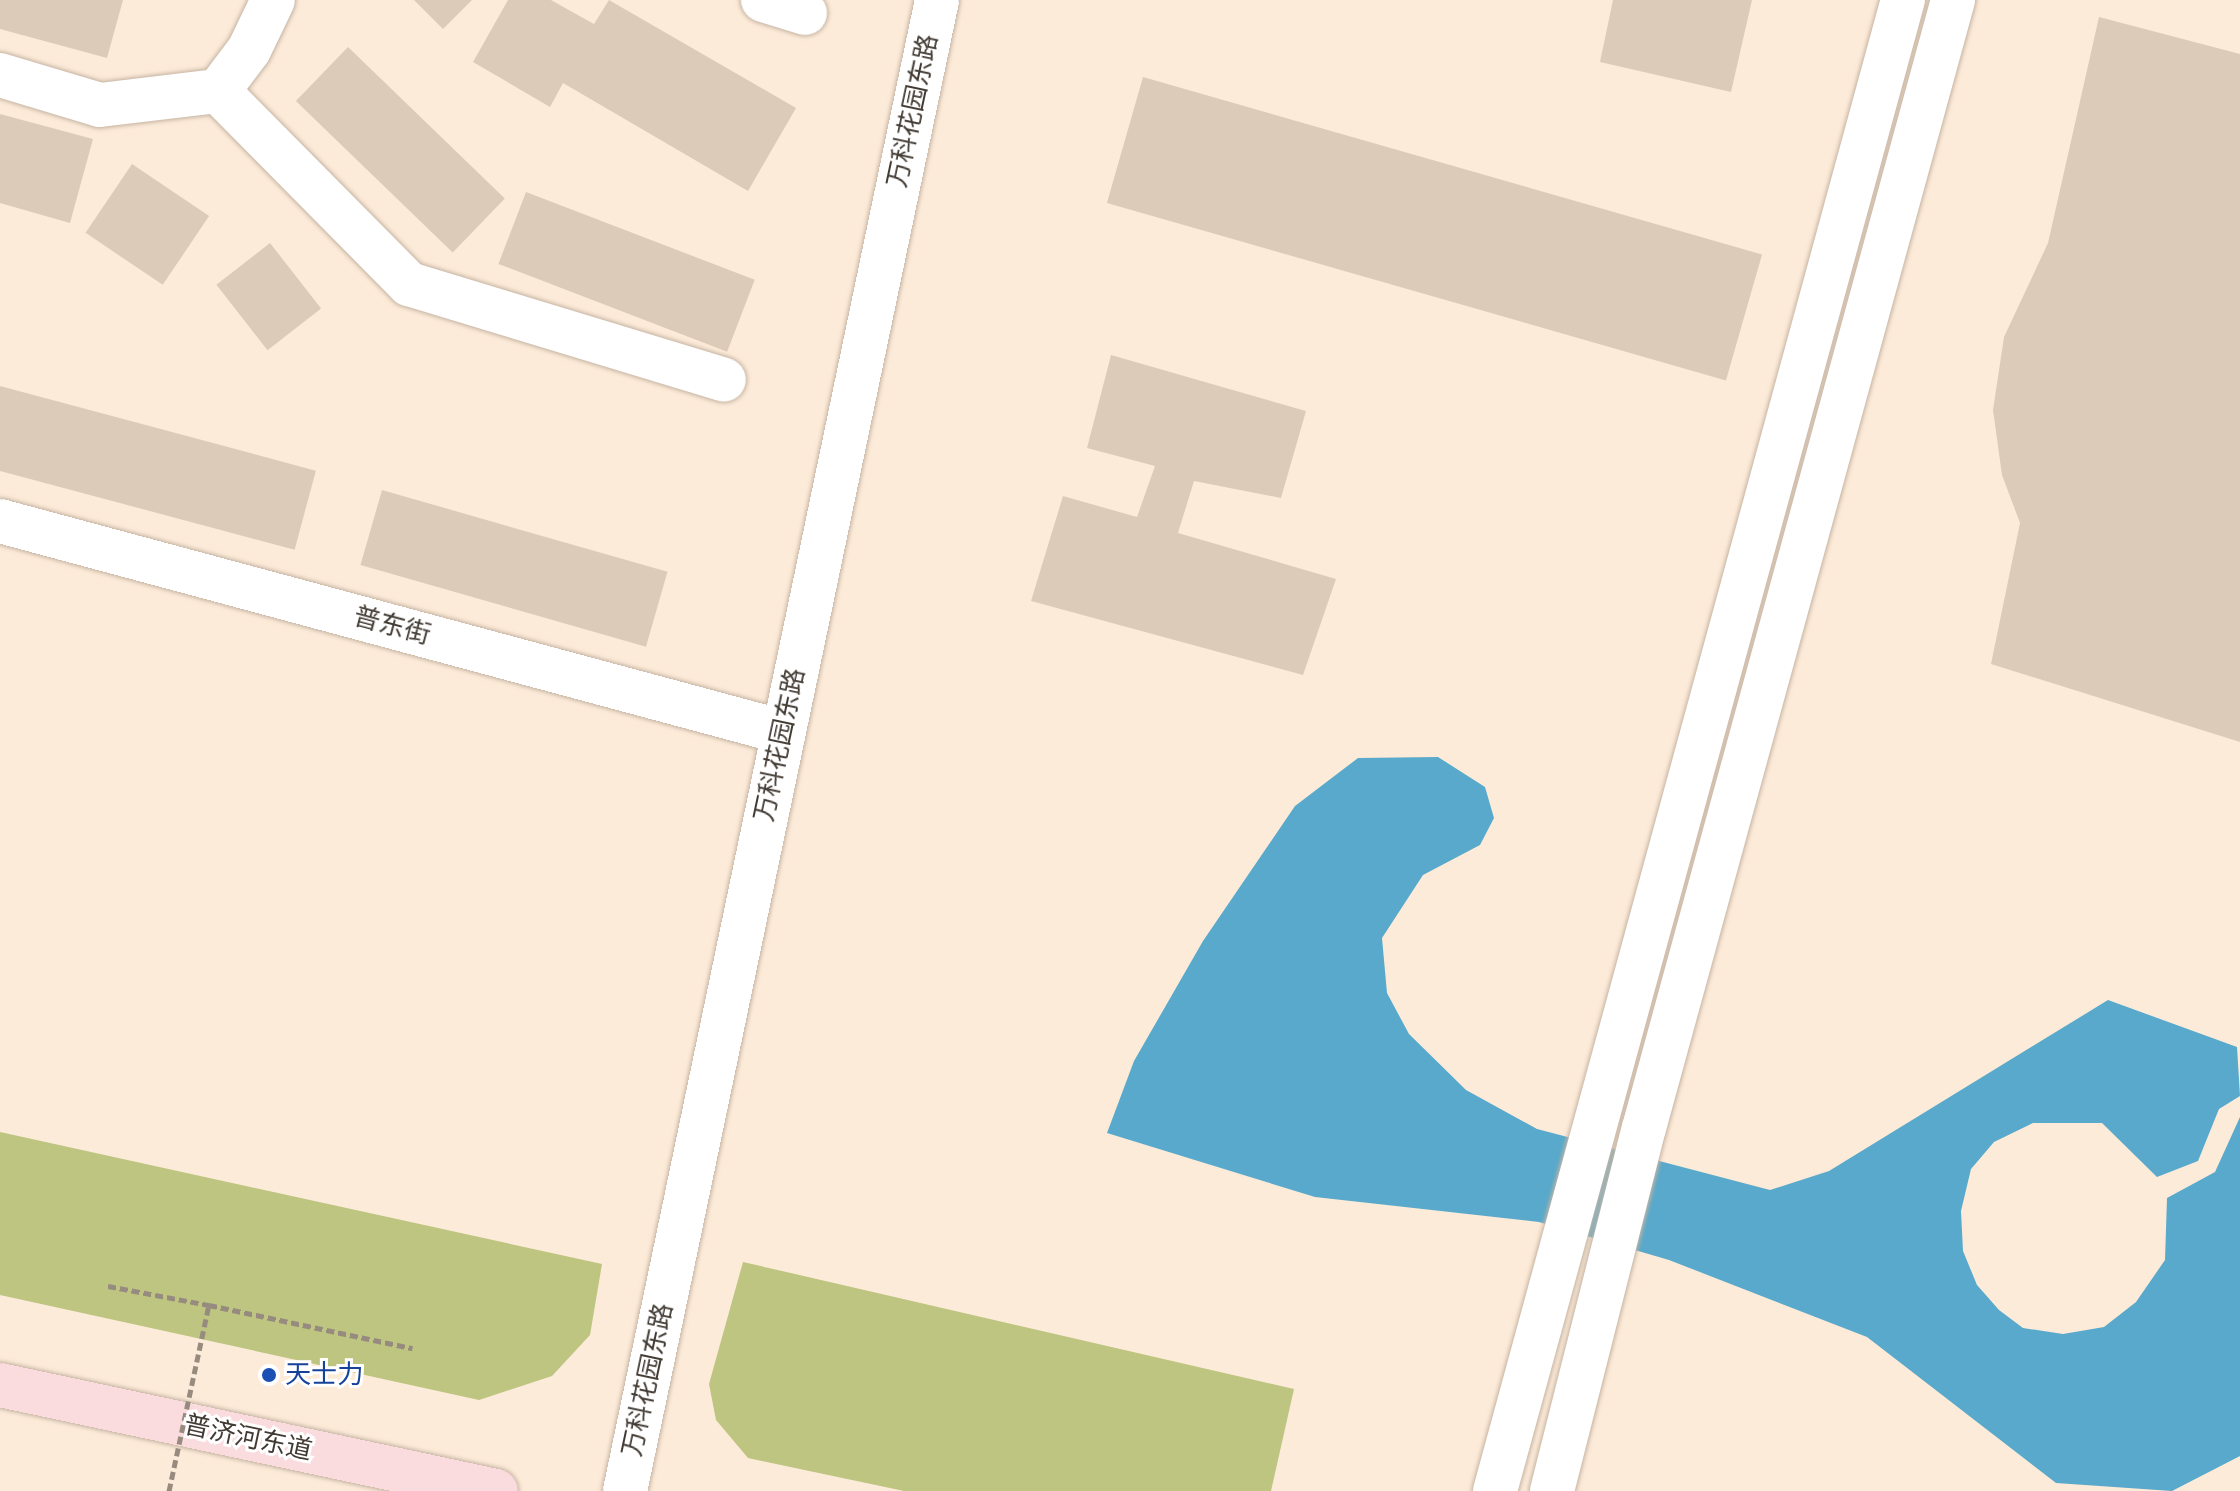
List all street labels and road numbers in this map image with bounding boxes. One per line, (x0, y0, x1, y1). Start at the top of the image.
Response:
street label: 万科花园东路 (882, 31, 944, 191)
street label: 普东街 (350, 601, 434, 651)
street label: 万科花园东路 (749, 665, 811, 825)
street label: 万科花园东路 (617, 1300, 679, 1460)
street label: 普济河东道 (181, 1409, 315, 1467)

